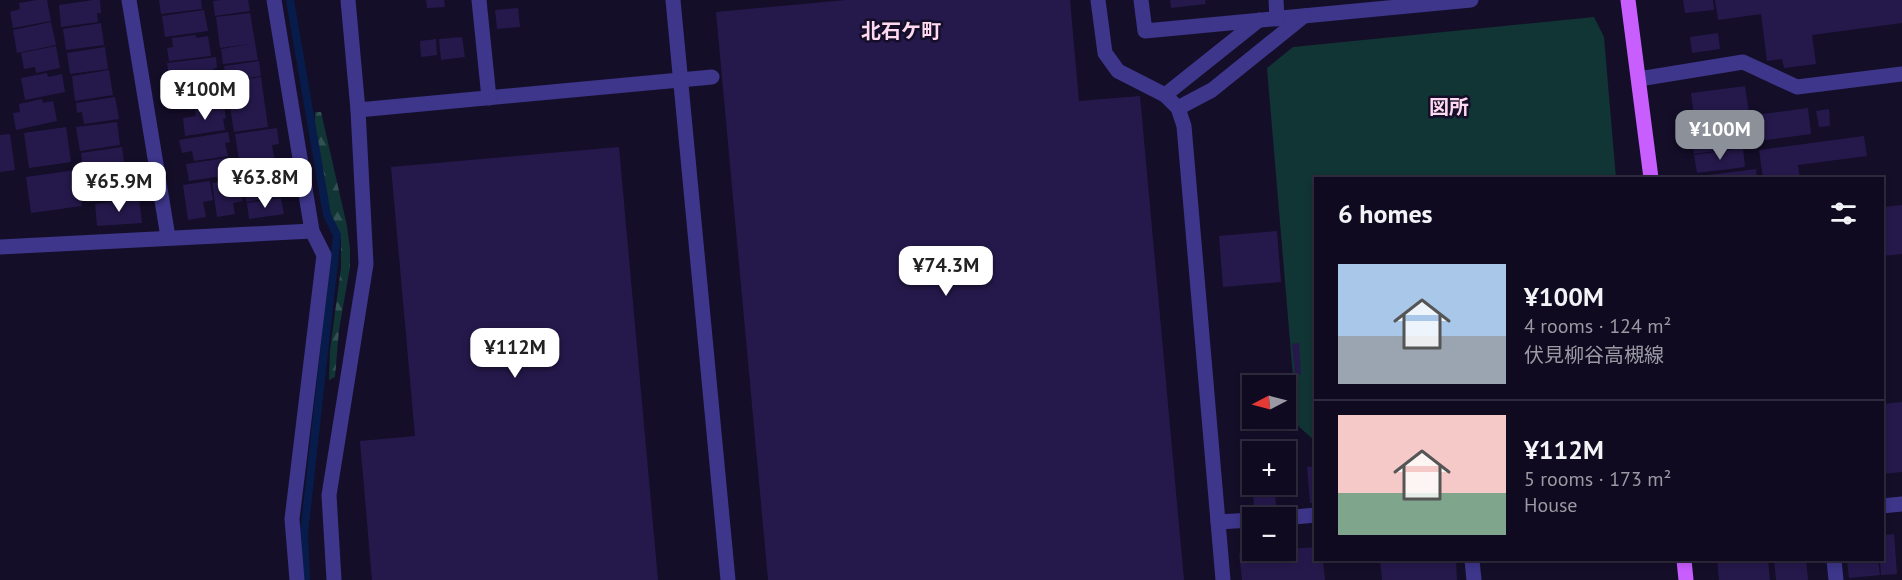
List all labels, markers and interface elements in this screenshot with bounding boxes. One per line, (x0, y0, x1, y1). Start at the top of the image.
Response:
district label: 北石ケ町 (861, 18, 941, 44)
pin: ¥100M (163, 70, 247, 121)
text: ¥100M (174, 76, 236, 102)
district label: 図所 (1429, 94, 1469, 120)
pin: ¥100M (1678, 110, 1762, 161)
text: ¥100M (1689, 116, 1751, 142)
pin: ¥63.8M (216, 158, 314, 209)
pin: ¥65.9M (70, 162, 168, 213)
text: ¥63.8M (232, 164, 298, 190)
text: ¥65.9M (86, 168, 152, 194)
text: 6 homes (1338, 197, 1433, 230)
icon: filters (1827, 197, 1860, 230)
pin: ¥74.3M (897, 246, 995, 297)
text: ¥74.3M (913, 252, 979, 278)
text: ¥100M (1524, 280, 1604, 313)
icon: home (1386, 288, 1458, 360)
text: 4 rooms · 124 m² (1524, 313, 1671, 339)
pin: ¥112M (473, 328, 557, 379)
text: ¥112M (484, 334, 546, 360)
text: 伏見柳谷高槻線 (1524, 342, 1664, 368)
north arrow (1242, 375, 1296, 429)
map controls (1242, 375, 1296, 561)
text: ¥112M (1524, 433, 1604, 466)
icon: home (1386, 439, 1458, 511)
button: + (1242, 441, 1296, 495)
text: 5 rooms · 173 m² (1524, 466, 1671, 492)
text: House (1524, 492, 1578, 518)
button: − (1242, 507, 1296, 561)

